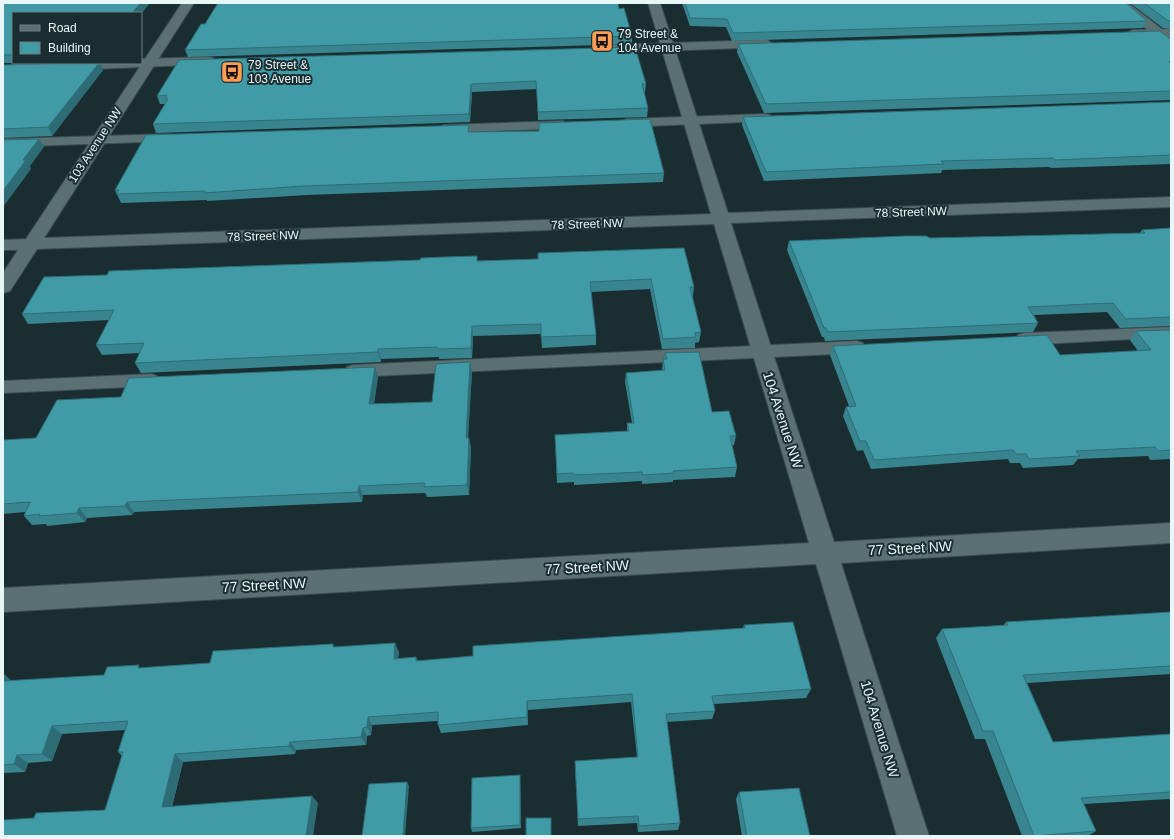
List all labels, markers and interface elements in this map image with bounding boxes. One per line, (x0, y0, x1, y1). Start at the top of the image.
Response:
legend (12, 12, 142, 64)
text: Road (48, 21, 77, 35)
place label: 79 Street & 104 Avenue (618, 27, 682, 55)
bus stop icon: 79 Street & 104 Avenue (589, 28, 615, 54)
text: Building (48, 41, 91, 55)
place label: 79 Street & 103 Avenue (248, 58, 312, 86)
bus stop icon: 79 Street & 103 Avenue (219, 59, 245, 85)
street label: 103 Avenue NW (66, 104, 125, 185)
street label: 78 Street NW (875, 204, 948, 220)
street label: 78 Street NW (551, 216, 624, 232)
street label: 78 Street NW (227, 228, 300, 244)
street label: 104 Avenue NW (760, 370, 806, 471)
street label: 77 Street NW (868, 538, 953, 558)
street label: 77 Street NW (545, 557, 630, 577)
street label: 77 Street NW (222, 575, 307, 595)
street label: 104 Avenue NW (858, 678, 903, 780)

